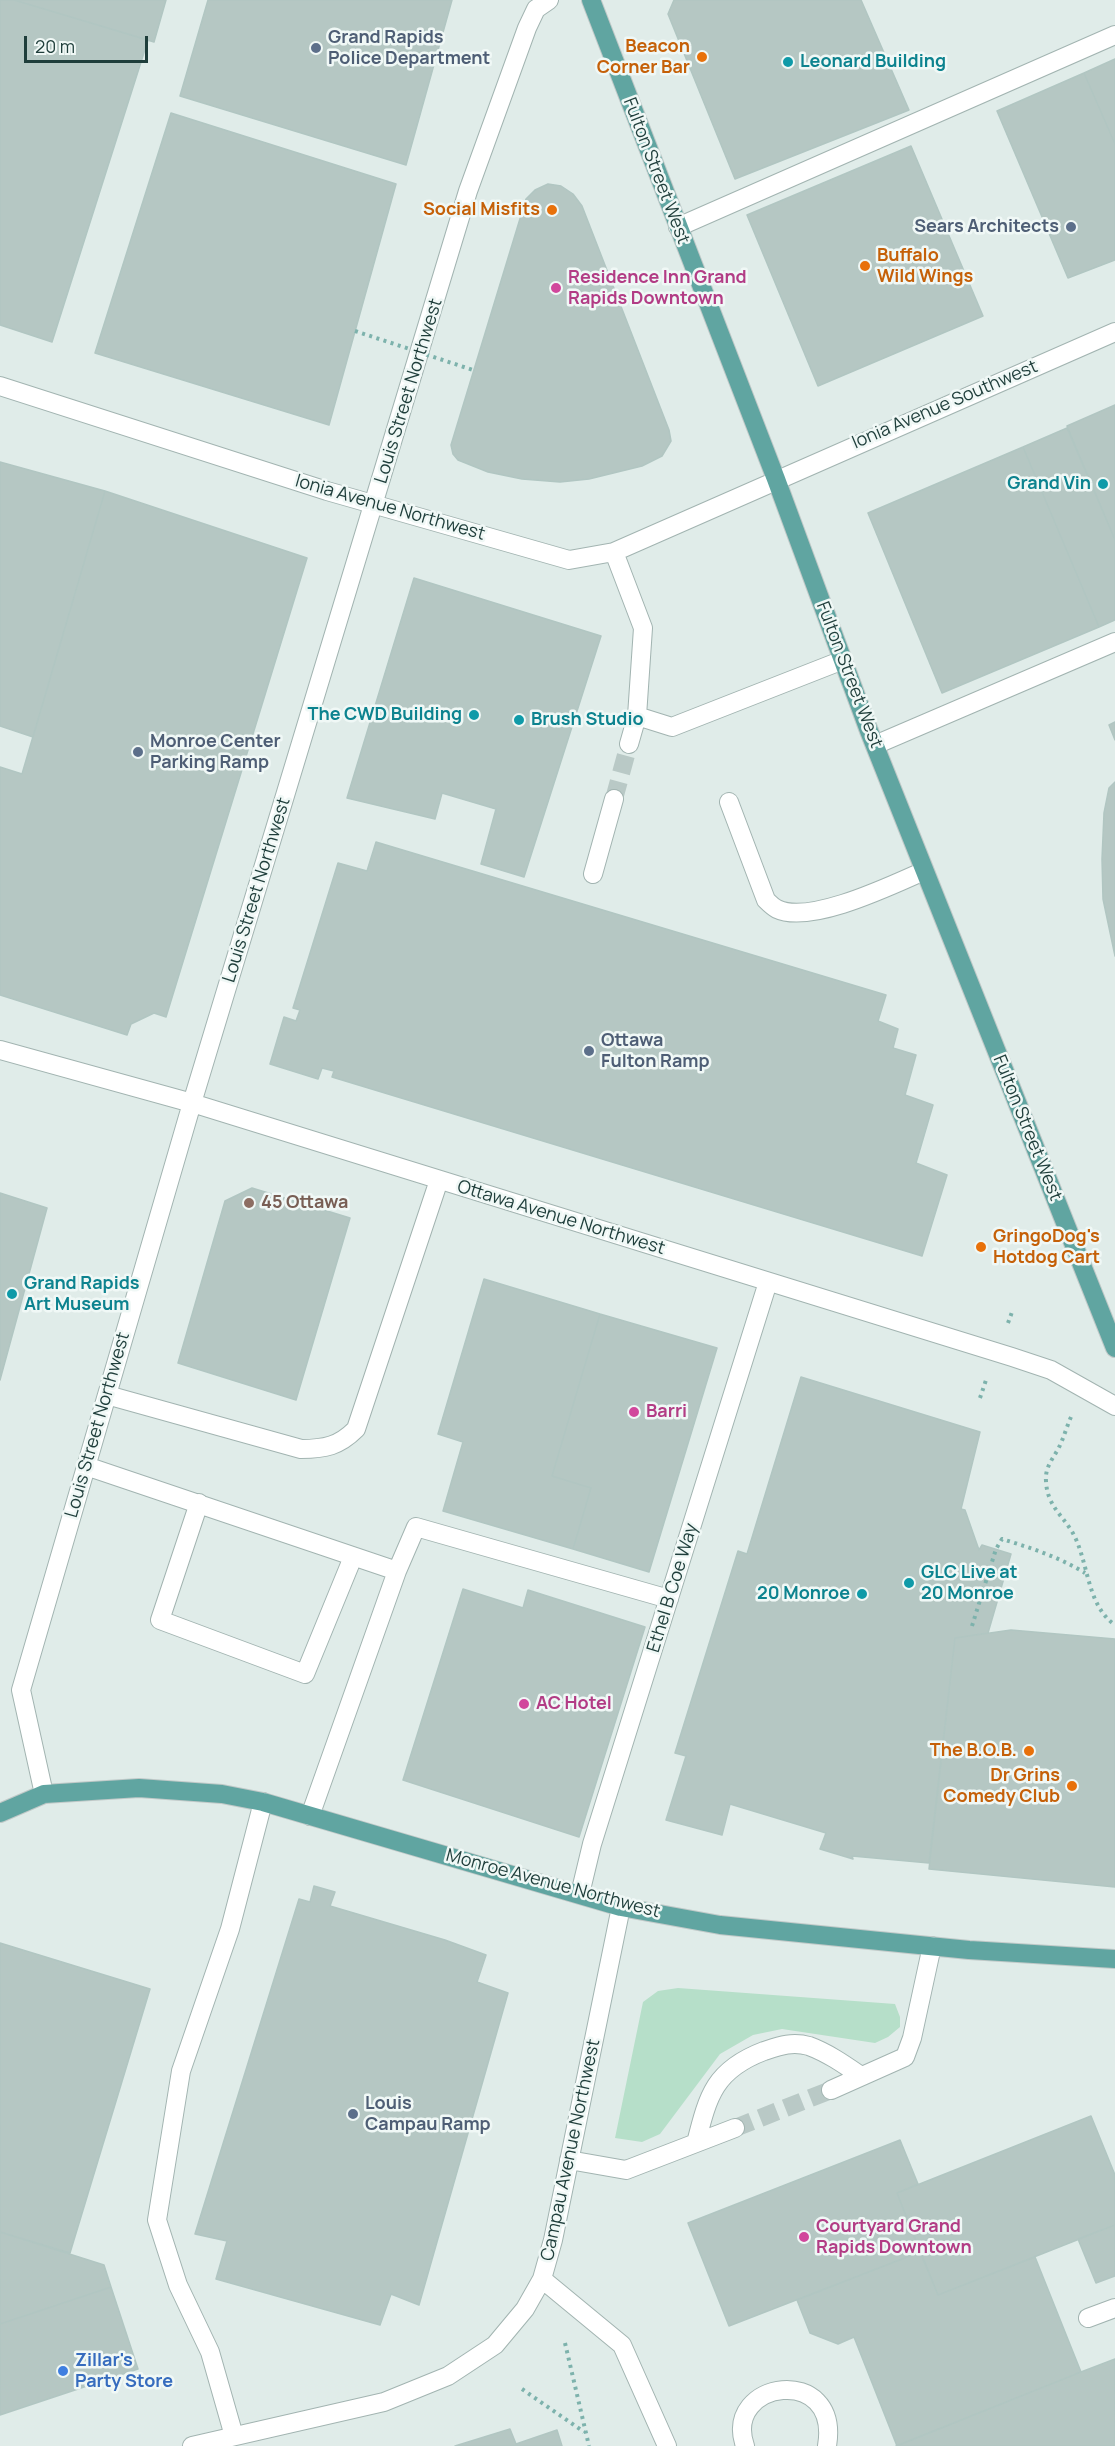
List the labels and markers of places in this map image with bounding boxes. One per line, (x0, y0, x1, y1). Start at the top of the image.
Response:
place label: Grand Rapids Police Department (328, 27, 490, 70)
place label: Beacon Corner Bar (597, 36, 690, 78)
marker: Grand Rapids Police Department (309, 41, 323, 55)
marker: Beacon Corner Bar (695, 50, 709, 64)
place label: Leonard Building (800, 51, 946, 73)
marker: Leonard Building (781, 55, 795, 69)
place label: Social Misfits (423, 199, 540, 221)
marker: Social Misfits (545, 203, 559, 217)
place label: Sears Architects (914, 216, 1059, 238)
marker: Sears Architects (1064, 220, 1078, 234)
place label: Buffalo Wild Wings (877, 245, 973, 288)
marker: Buffalo Wild Wings (858, 259, 872, 273)
place label: Residence Inn Grand Rapids Downtown (568, 267, 747, 310)
marker: Residence Inn Grand Rapids Downtown (549, 281, 563, 295)
place label: Grand Vin (1007, 473, 1091, 495)
marker: Grand Vin (1096, 477, 1110, 491)
place label: The CWD Building (307, 704, 462, 726)
marker: The CWD Building (467, 708, 481, 722)
place label: Brush Studio (531, 709, 644, 731)
marker: Brush Studio (512, 713, 526, 727)
place label: Monroe Center Parking Ramp (150, 731, 281, 774)
marker: Monroe Center Parking Ramp (131, 745, 145, 759)
place label: Ottawa Fulton Ramp (601, 1030, 710, 1072)
marker: Ottawa Fulton Ramp (582, 1044, 596, 1058)
place label: 45 Ottawa (261, 1192, 348, 1214)
marker: 45 Ottawa (242, 1196, 256, 1210)
place label: GringoDog's Hotdog Cart (993, 1226, 1100, 1268)
marker: GringoDog's Hotdog Cart (974, 1240, 988, 1254)
place label: Grand Rapids Art Museum (24, 1273, 140, 1316)
marker: Grand Rapids Art Museum (5, 1287, 19, 1301)
place label: Barri (646, 1401, 687, 1423)
marker: Barri (627, 1405, 641, 1419)
place label: GLC Live at 20 Monroe (921, 1562, 1018, 1604)
marker: GLC Live at 20 Monroe (902, 1576, 916, 1590)
place label: 20 Monroe (757, 1583, 850, 1605)
marker: 20 Monroe (855, 1587, 869, 1601)
place label: AC Hotel (536, 1693, 612, 1715)
marker: AC Hotel (517, 1697, 531, 1711)
place label: The B.O.B. (930, 1740, 1017, 1762)
marker: The B.O.B. (1022, 1744, 1036, 1758)
place label: Dr Grins Comedy Club (943, 1765, 1060, 1808)
marker: Dr Grins Comedy Club (1065, 1779, 1079, 1793)
place label: Louis Campau Ramp (365, 2093, 491, 2136)
marker: Louis Campau Ramp (346, 2107, 360, 2121)
place label: Courtyard Grand Rapids Downtown (816, 2216, 972, 2258)
marker: Courtyard Grand Rapids Downtown (797, 2230, 811, 2244)
place label: Zillar's Party Store (75, 2350, 173, 2392)
marker: Zillar's Party Store (56, 2364, 70, 2378)

